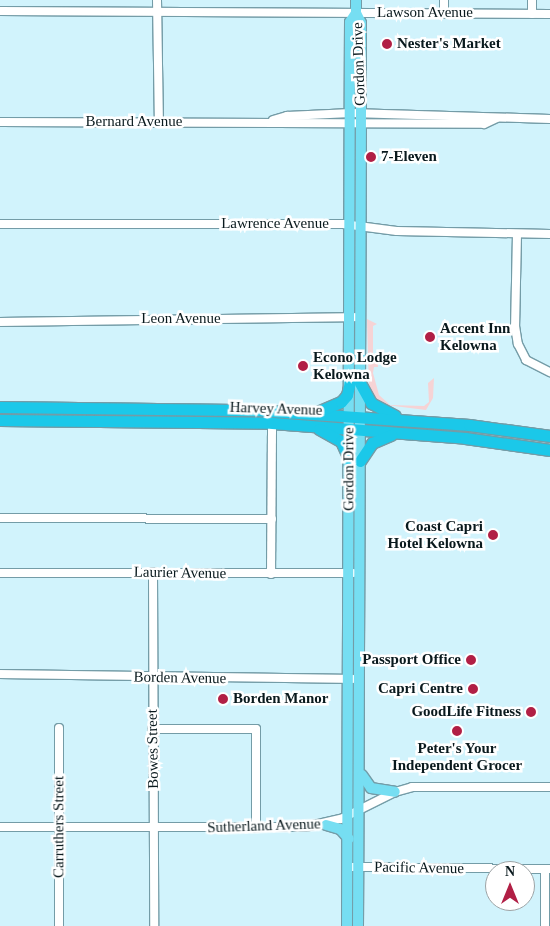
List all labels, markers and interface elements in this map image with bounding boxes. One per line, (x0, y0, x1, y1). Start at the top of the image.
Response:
street label: Lawson Avenue (377, 4, 473, 22)
street label: Gordon Drive (349, 22, 369, 106)
place label: Nester's Market (397, 35, 501, 53)
marker: Nester's Market (381, 38, 393, 50)
street label: Bernard Avenue (85, 113, 183, 131)
place label: 7-Eleven (381, 148, 437, 166)
marker: 7-Eleven (365, 151, 377, 163)
street label: Lawrence Avenue (221, 215, 329, 233)
street label: Leon Avenue (141, 310, 221, 328)
place label: Accent Inn Kelowna (440, 319, 510, 354)
marker: Accent Inn Kelowna (424, 331, 436, 343)
place label: Econo Lodge Kelowna (313, 348, 397, 383)
marker: Econo Lodge Kelowna (297, 360, 309, 372)
street label: Harvey Avenue (229, 398, 323, 420)
street label: Gordon Drive (340, 427, 358, 511)
place label: Coast Capri Hotel Kelowna (388, 517, 483, 552)
marker: Coast Capri Hotel Kelowna (487, 529, 499, 541)
street label: Laurier Avenue (133, 563, 227, 583)
place label: Passport Office (362, 651, 461, 669)
marker: Passport Office (465, 654, 477, 666)
street label: Borden Avenue (133, 668, 227, 688)
place label: Capri Centre (378, 680, 463, 698)
marker: Capri Centre (467, 683, 479, 695)
place label: Borden Manor (233, 690, 328, 708)
marker: Borden Manor (217, 693, 229, 705)
place label: GoodLife Fitness (411, 703, 521, 721)
marker: GoodLife Fitness (525, 706, 537, 718)
street label: Bowes Street (143, 709, 163, 789)
marker: Peter's Your Independent Grocer (451, 725, 463, 737)
place label: Peter's Your Independent Grocer (392, 739, 522, 774)
street label: Carruthers Street (50, 776, 68, 878)
street label: Sutherland Avenue (207, 815, 321, 837)
street label: Pacific Avenue (373, 858, 465, 878)
north arrow (485, 861, 535, 911)
text: N (505, 864, 515, 879)

